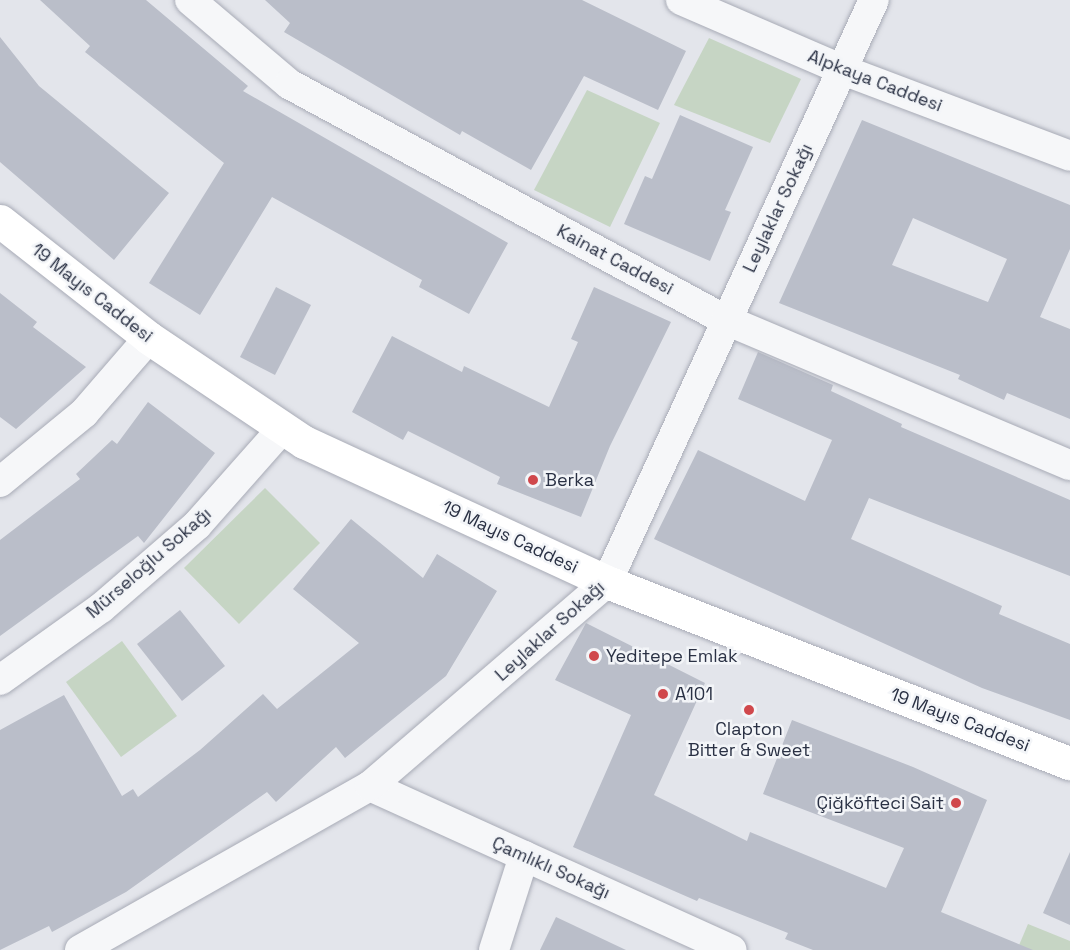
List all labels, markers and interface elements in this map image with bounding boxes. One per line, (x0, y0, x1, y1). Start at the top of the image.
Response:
street label: Alpkaya Caddesi (805, 45, 945, 117)
street label: Leylaklar Sokağı (739, 140, 817, 276)
street label: Kainat Caddesi (553, 220, 677, 300)
street label: 19 Mayıs Caddesi (27, 239, 157, 347)
place label: Berka (545, 469, 594, 491)
marker: Berka (526, 473, 540, 487)
street label: 19 Mayıs Caddesi (438, 496, 582, 578)
street label: Mürseloğlu Sokağı (82, 503, 216, 623)
street label: Leylaklar Sokağı (491, 576, 609, 686)
place label: Yeditepe Emlak (606, 645, 738, 667)
marker: Yeditepe Emlak (587, 649, 601, 663)
place label: A101 (675, 683, 713, 705)
street label: 19 Mayıs Caddesi (887, 683, 1033, 757)
marker: A101 (656, 687, 670, 701)
marker: Clapton Bitter & Sweet (742, 703, 756, 717)
place label: Clapton Bitter & Sweet (688, 719, 810, 762)
place label: Çiğköfteci Sait (816, 792, 944, 814)
marker: Çiğköfteci Sait (949, 796, 963, 810)
street label: Çamlıklı Sokağı (489, 832, 613, 904)

